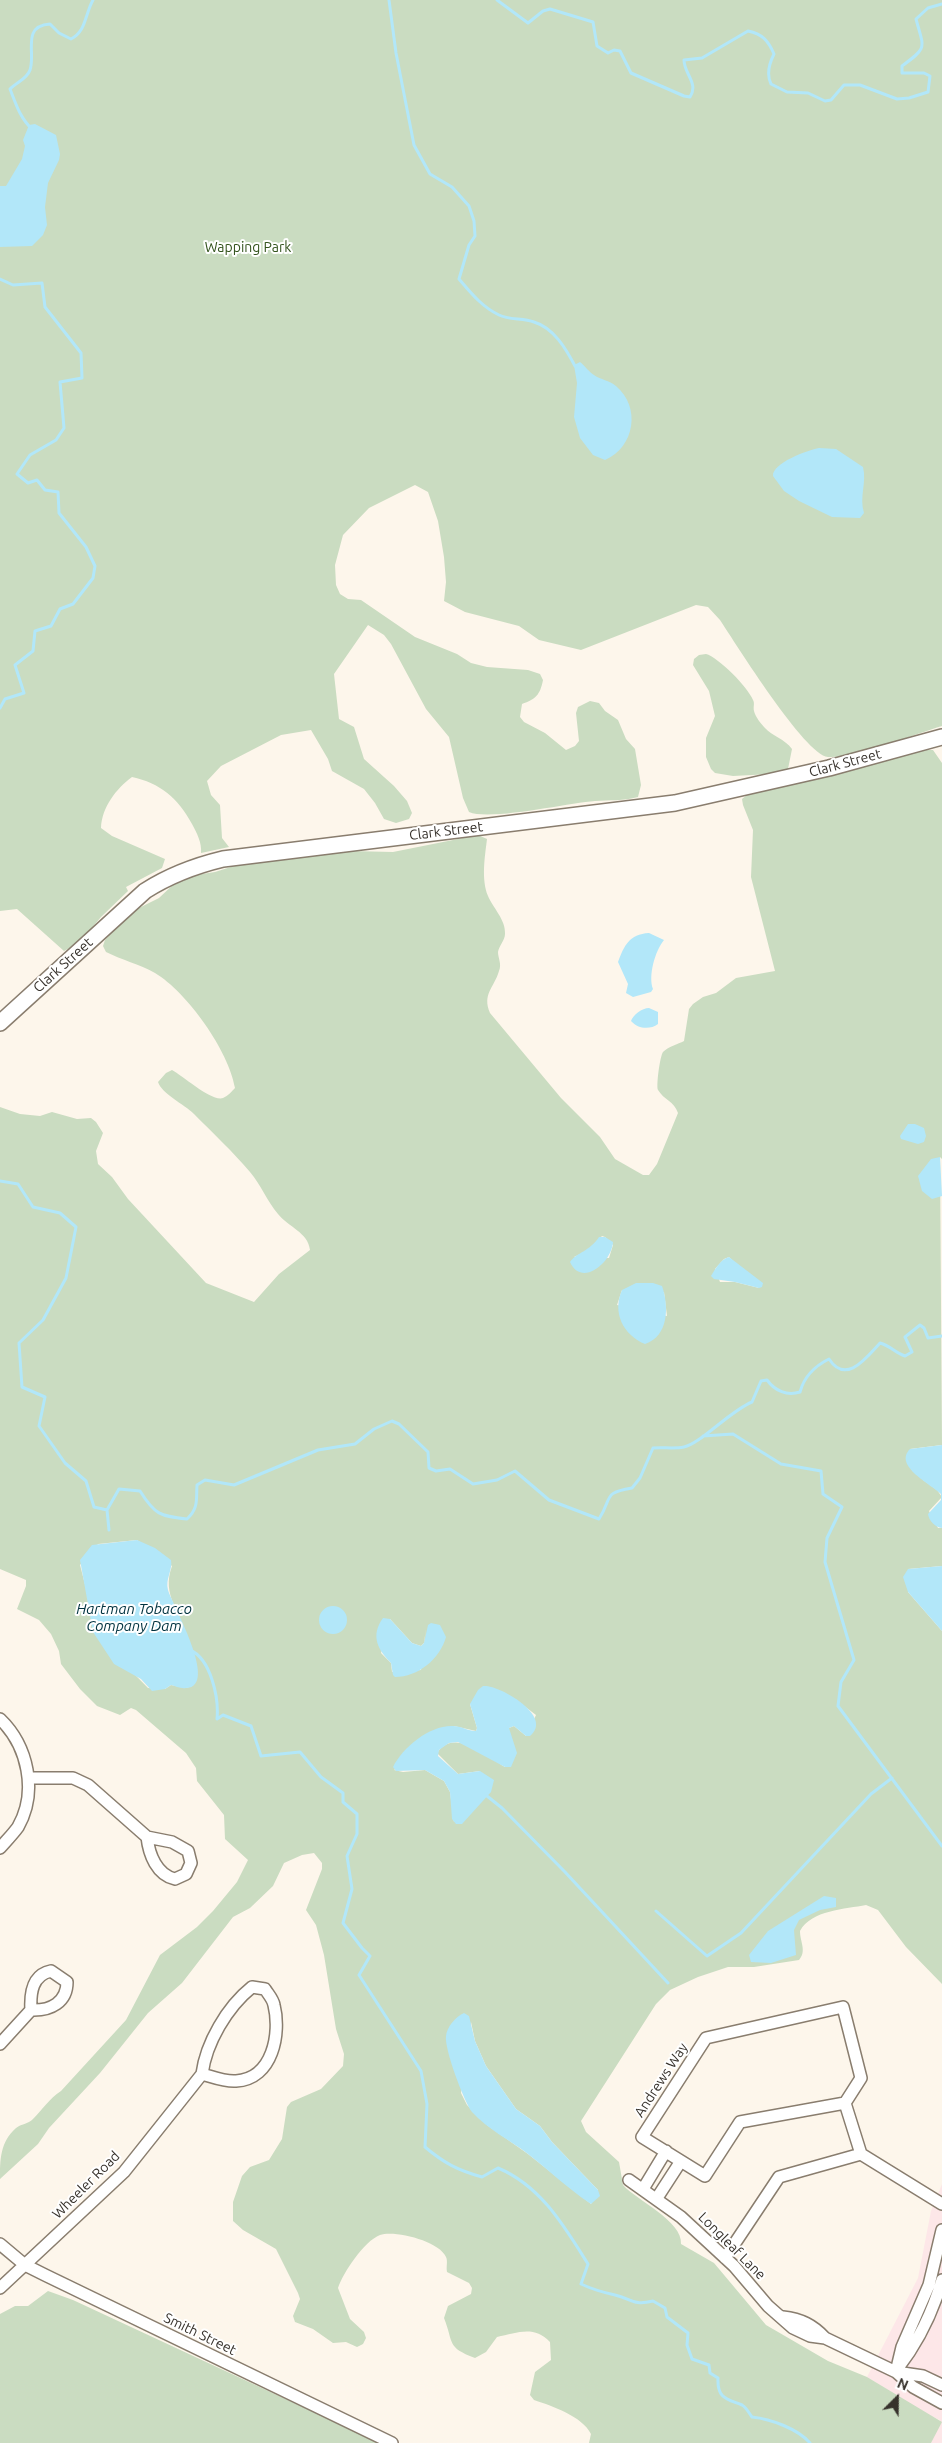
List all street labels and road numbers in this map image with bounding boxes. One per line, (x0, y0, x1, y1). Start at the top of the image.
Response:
street label: Clark Street (807, 745, 883, 781)
street label: Clark Street (408, 818, 484, 844)
street label: Clark Street (30, 934, 96, 996)
street label: Andrews Way (631, 2040, 691, 2120)
street label: Wheeler Road (49, 2148, 123, 2222)
street label: Longleaf Lane (695, 2209, 769, 2283)
street label: Smith Street (161, 2309, 239, 2359)

